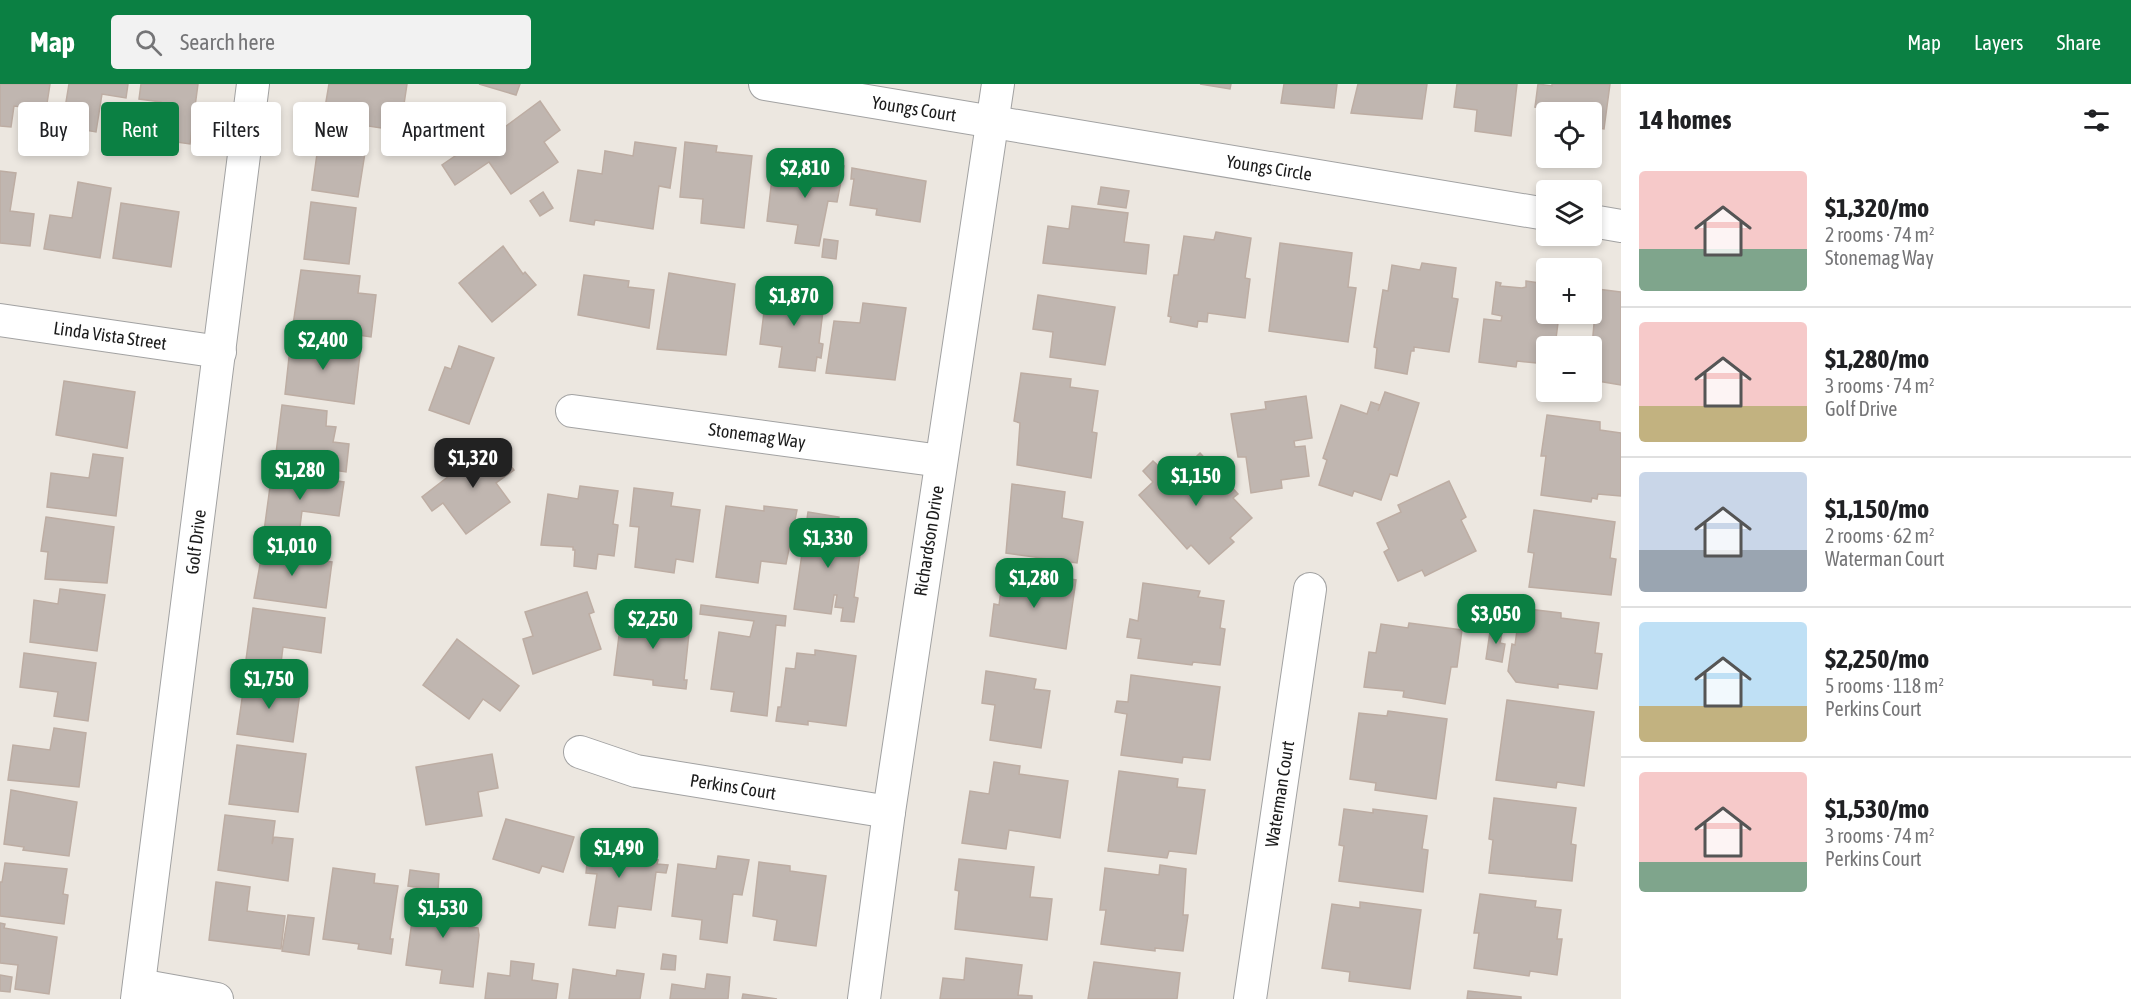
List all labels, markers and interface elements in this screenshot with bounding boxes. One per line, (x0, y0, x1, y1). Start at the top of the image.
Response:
search box (111, 15, 531, 69)
text: Map (30, 26, 75, 58)
icon: search (132, 26, 165, 59)
text: Search here (180, 29, 275, 55)
text: Map (1907, 30, 1941, 54)
text: Layers (1974, 30, 2024, 54)
text: Share (2057, 30, 2101, 54)
street label: Youngs Court (870, 91, 958, 126)
chip: Buy (18, 102, 89, 156)
chip: Rent (101, 102, 179, 156)
chip: Filters (191, 102, 281, 156)
chip: New (293, 102, 369, 156)
chip: Apartment (381, 102, 506, 156)
map controls (1536, 102, 1602, 402)
button: locate (1536, 102, 1602, 168)
icon: filters (2080, 104, 2113, 137)
text: 14 homes (1639, 105, 1732, 135)
pin: $2,810 (756, 148, 854, 199)
street label: Youngs Circle (1225, 150, 1313, 185)
text: $2,810 (780, 156, 830, 179)
button: layers (1536, 180, 1602, 246)
text: $1,320/mo (1825, 193, 1929, 223)
icon: home (1687, 195, 1759, 267)
text: 2 rooms · 74 m² (1825, 223, 1935, 246)
text: Stonemag Way (1825, 246, 1934, 269)
button: + (1536, 258, 1602, 324)
pin: $1,870 (745, 276, 843, 327)
text: $1,870 (769, 284, 819, 307)
street label: Linda Vista Street (52, 317, 168, 354)
pin: $2,400 (274, 320, 372, 371)
text: $2,400 (298, 328, 348, 351)
button: − (1536, 336, 1602, 402)
text: $1,280/mo (1825, 344, 1929, 374)
icon: home (1687, 346, 1759, 418)
text: 3 rooms · 74 m² (1825, 374, 1935, 397)
text: Golf Drive (1825, 397, 1897, 420)
street label: Stonemag Way (707, 418, 807, 453)
pin: $1,320 (424, 438, 522, 489)
text: $1,320 (448, 446, 498, 469)
pin: $1,280 (251, 450, 349, 501)
pin: $1,150 (1147, 456, 1245, 507)
text: $1,280 (275, 458, 325, 481)
text: $1,150 (1171, 464, 1221, 487)
street label: Richardson Drive (909, 484, 948, 598)
text: $1,150/mo (1825, 494, 1929, 524)
icon: home (1687, 496, 1759, 568)
street label: Golf Drive (181, 508, 210, 576)
pin: $1,330 (779, 518, 877, 569)
text: 2 rooms · 62 m² (1825, 524, 1935, 547)
pin: $1,010 (243, 526, 341, 577)
text: $1,330 (803, 526, 853, 549)
text: $1,010 (267, 534, 317, 557)
text: Waterman Court (1825, 547, 1944, 570)
pin: $1,280 (985, 558, 1083, 609)
text: $1,280 (1009, 566, 1059, 589)
pin: $3,050 (1447, 594, 1545, 645)
pin: $2,250 (604, 599, 702, 650)
text: $3,050 (1471, 602, 1521, 625)
text: $2,250 (628, 607, 678, 630)
text: $2,250/mo (1825, 644, 1929, 674)
icon: home (1687, 646, 1759, 718)
pin: $1,750 (220, 659, 318, 710)
text: $1,750 (244, 667, 294, 690)
text: 5 rooms · 118 m² (1825, 674, 1944, 697)
text: Perkins Court (1825, 697, 1921, 720)
street label: Waterman Court (1261, 739, 1298, 849)
street label: Perkins Court (689, 769, 778, 804)
text: $1,530/mo (1825, 794, 1929, 824)
icon: home (1687, 796, 1759, 868)
text: 3 rooms · 74 m² (1825, 824, 1935, 847)
pin: $1,490 (570, 828, 668, 879)
text: $1,490 (594, 836, 644, 859)
text: Perkins Court (1825, 847, 1921, 870)
pin: $1,530 (394, 888, 492, 939)
text: $1,530 (418, 896, 468, 919)

